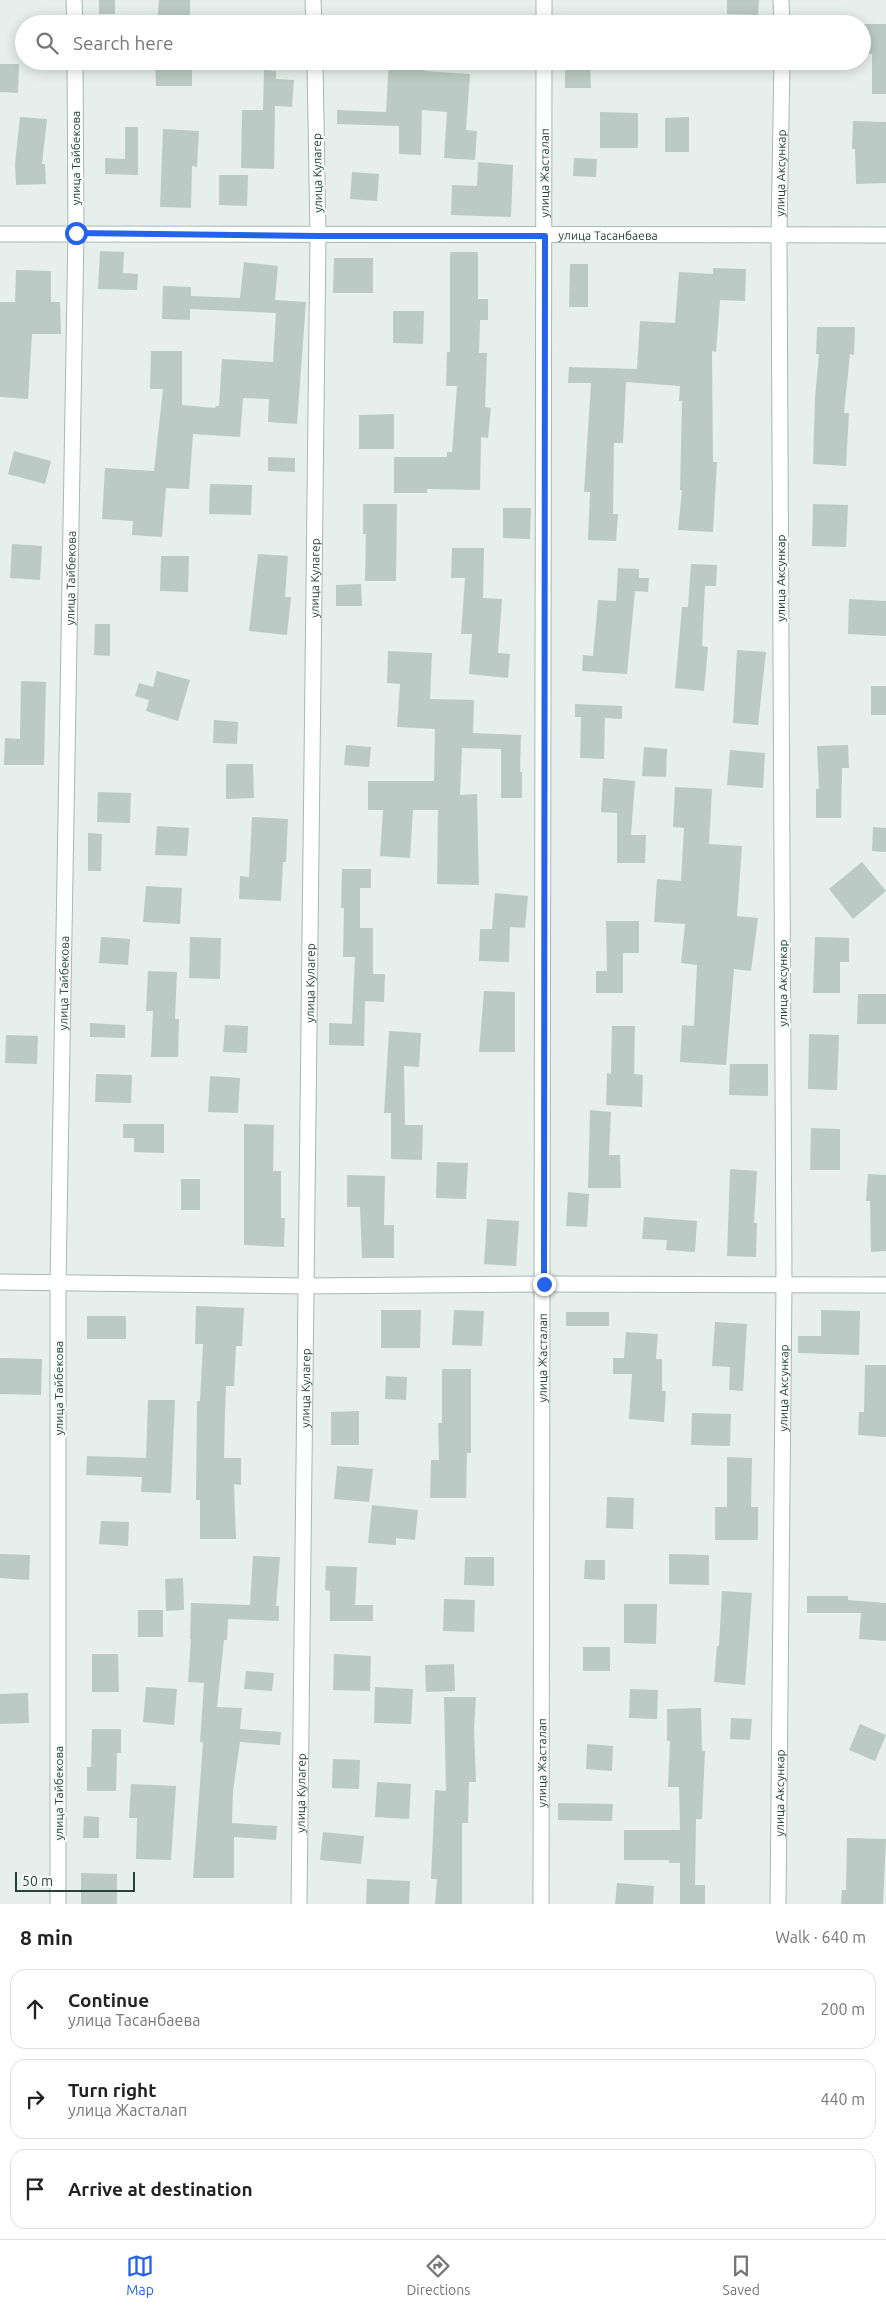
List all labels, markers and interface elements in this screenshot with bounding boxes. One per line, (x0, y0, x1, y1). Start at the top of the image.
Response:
search box (15, 15, 871, 70)
icon: search (33, 29, 61, 57)
text: Search here (73, 32, 173, 54)
street label: улица Тайбекова (69, 111, 82, 205)
street label: улица Жасталап (537, 128, 550, 218)
street label: улица Аксункар (773, 129, 787, 217)
street label: улица Кулагер (310, 133, 324, 213)
route start (65, 222, 88, 245)
street label: улица Тасанбаева (558, 228, 658, 241)
street label: улица Тайбекова (63, 531, 77, 625)
street label: улица Аксункар (774, 534, 787, 622)
street label: улица Кулагер (307, 538, 321, 618)
street label: улица Тайбекова (56, 936, 70, 1030)
street label: улица Аксункар (776, 939, 789, 1027)
street label: улица Кулагер (303, 943, 316, 1023)
route end (533, 1273, 556, 1296)
street label: улица Жасталап (535, 1313, 548, 1403)
street label: улица Тайбекова (52, 1341, 65, 1435)
street label: улица Аксункар (776, 1344, 790, 1432)
street label: улица Кулагер (298, 1348, 312, 1428)
street label: улица Жасталап (535, 1718, 548, 1808)
street label: улица Тайбекова (52, 1746, 65, 1840)
street label: улица Аксункар (772, 1749, 786, 1837)
street label: улица Кулагер (293, 1753, 307, 1833)
scale bar (15, 1869, 135, 1892)
text: 50 m (22, 1873, 53, 1889)
text: 8 min (20, 1925, 73, 1949)
text: Walk · 640 m (775, 1928, 866, 1946)
text: Continue (68, 1989, 149, 2011)
icon: ahead (21, 1995, 49, 2023)
text: 200 m (820, 2000, 865, 2018)
text: улица Тасанбаева (68, 2011, 200, 2029)
text: Turn right (68, 2079, 156, 2101)
icon: right (21, 2085, 49, 2113)
text: 440 m (820, 2090, 865, 2108)
text: улица Жасталап (68, 2101, 187, 2119)
icon: arrive (21, 2175, 49, 2203)
text: Arrive at destination (68, 2178, 253, 2200)
tab: Map (126, 2252, 154, 2298)
tab: Directions (406, 2252, 470, 2298)
tab: Saved (723, 2252, 760, 2298)

